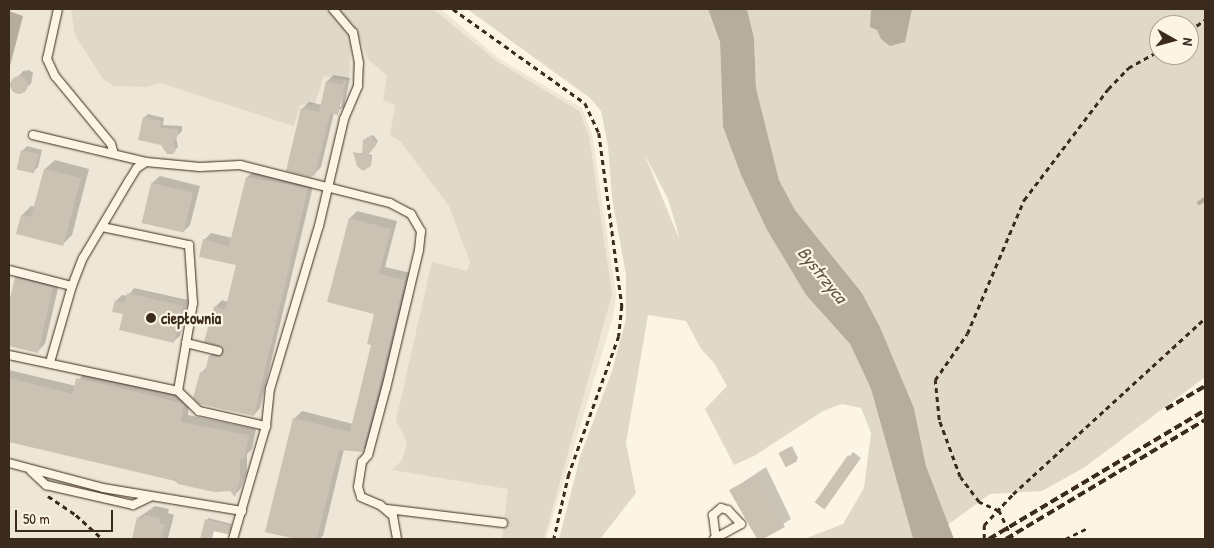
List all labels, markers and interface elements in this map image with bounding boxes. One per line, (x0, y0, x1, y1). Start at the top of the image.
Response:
north arrow (1149, 15, 1199, 65)
text: N (1179, 37, 1198, 47)
water label: Bystrzyca (793, 242, 851, 308)
place label: ciepłownia (161, 308, 221, 328)
marker: ciepłownia (145, 312, 157, 324)
scale bar (18, 500, 115, 532)
text: 50 m (23, 508, 50, 529)

